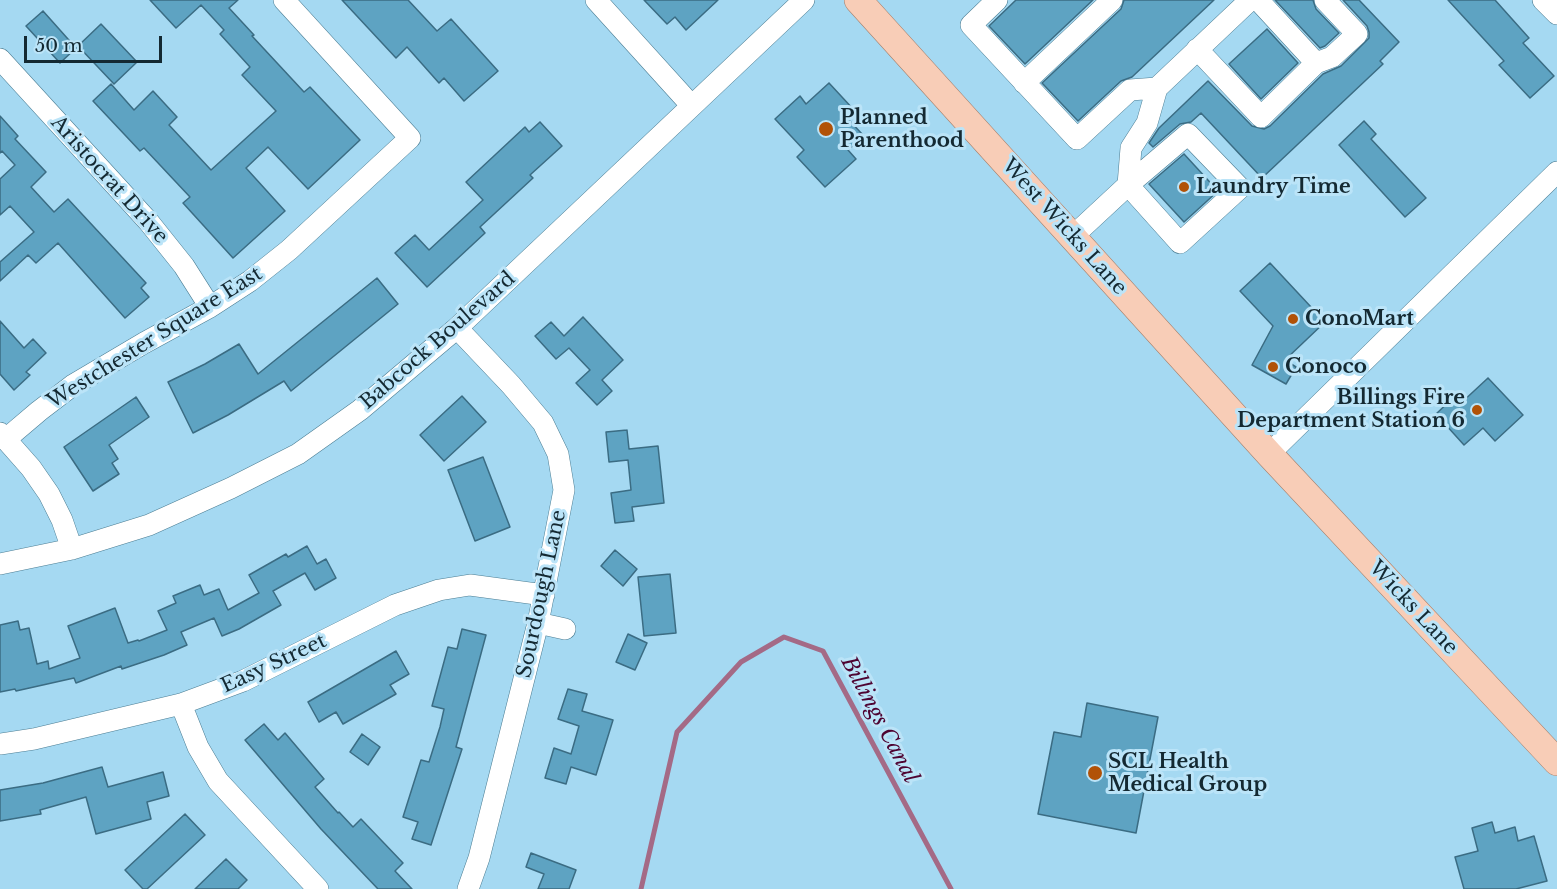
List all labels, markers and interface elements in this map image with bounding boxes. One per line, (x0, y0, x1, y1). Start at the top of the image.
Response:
scale bar (27, 24, 165, 62)
text: 50 m (35, 35, 83, 57)
place label: Planned Parenthood (840, 106, 964, 153)
street label: Aristocrat Drive (45, 111, 173, 249)
marker: Planned Parenthood (817, 120, 835, 138)
street label: West Wicks Lane (997, 154, 1131, 300)
place label: Laundry Time (1196, 175, 1351, 199)
marker: Laundry Time (1177, 180, 1191, 194)
street label: Westchester Square East (43, 262, 267, 414)
street label: Babcock Boulevard (356, 267, 520, 415)
place label: ConoMart (1305, 307, 1414, 331)
marker: ConoMart (1286, 312, 1300, 326)
place label: Conoco (1285, 355, 1367, 379)
marker: Conoco (1266, 360, 1280, 374)
place label: Billings Fire Department Station 6 (1237, 386, 1465, 433)
marker: Billings Fire Department Station 6 (1470, 403, 1484, 417)
street label: Sourdough Lane (512, 508, 572, 680)
street label: Wicks Lane (1364, 556, 1462, 660)
street label: Easy Street (218, 629, 330, 699)
water label: Billings Canal (835, 652, 923, 788)
place label: SCL Health Medical Group (1108, 750, 1267, 797)
marker: SCL Health Medical Group (1086, 764, 1104, 782)

